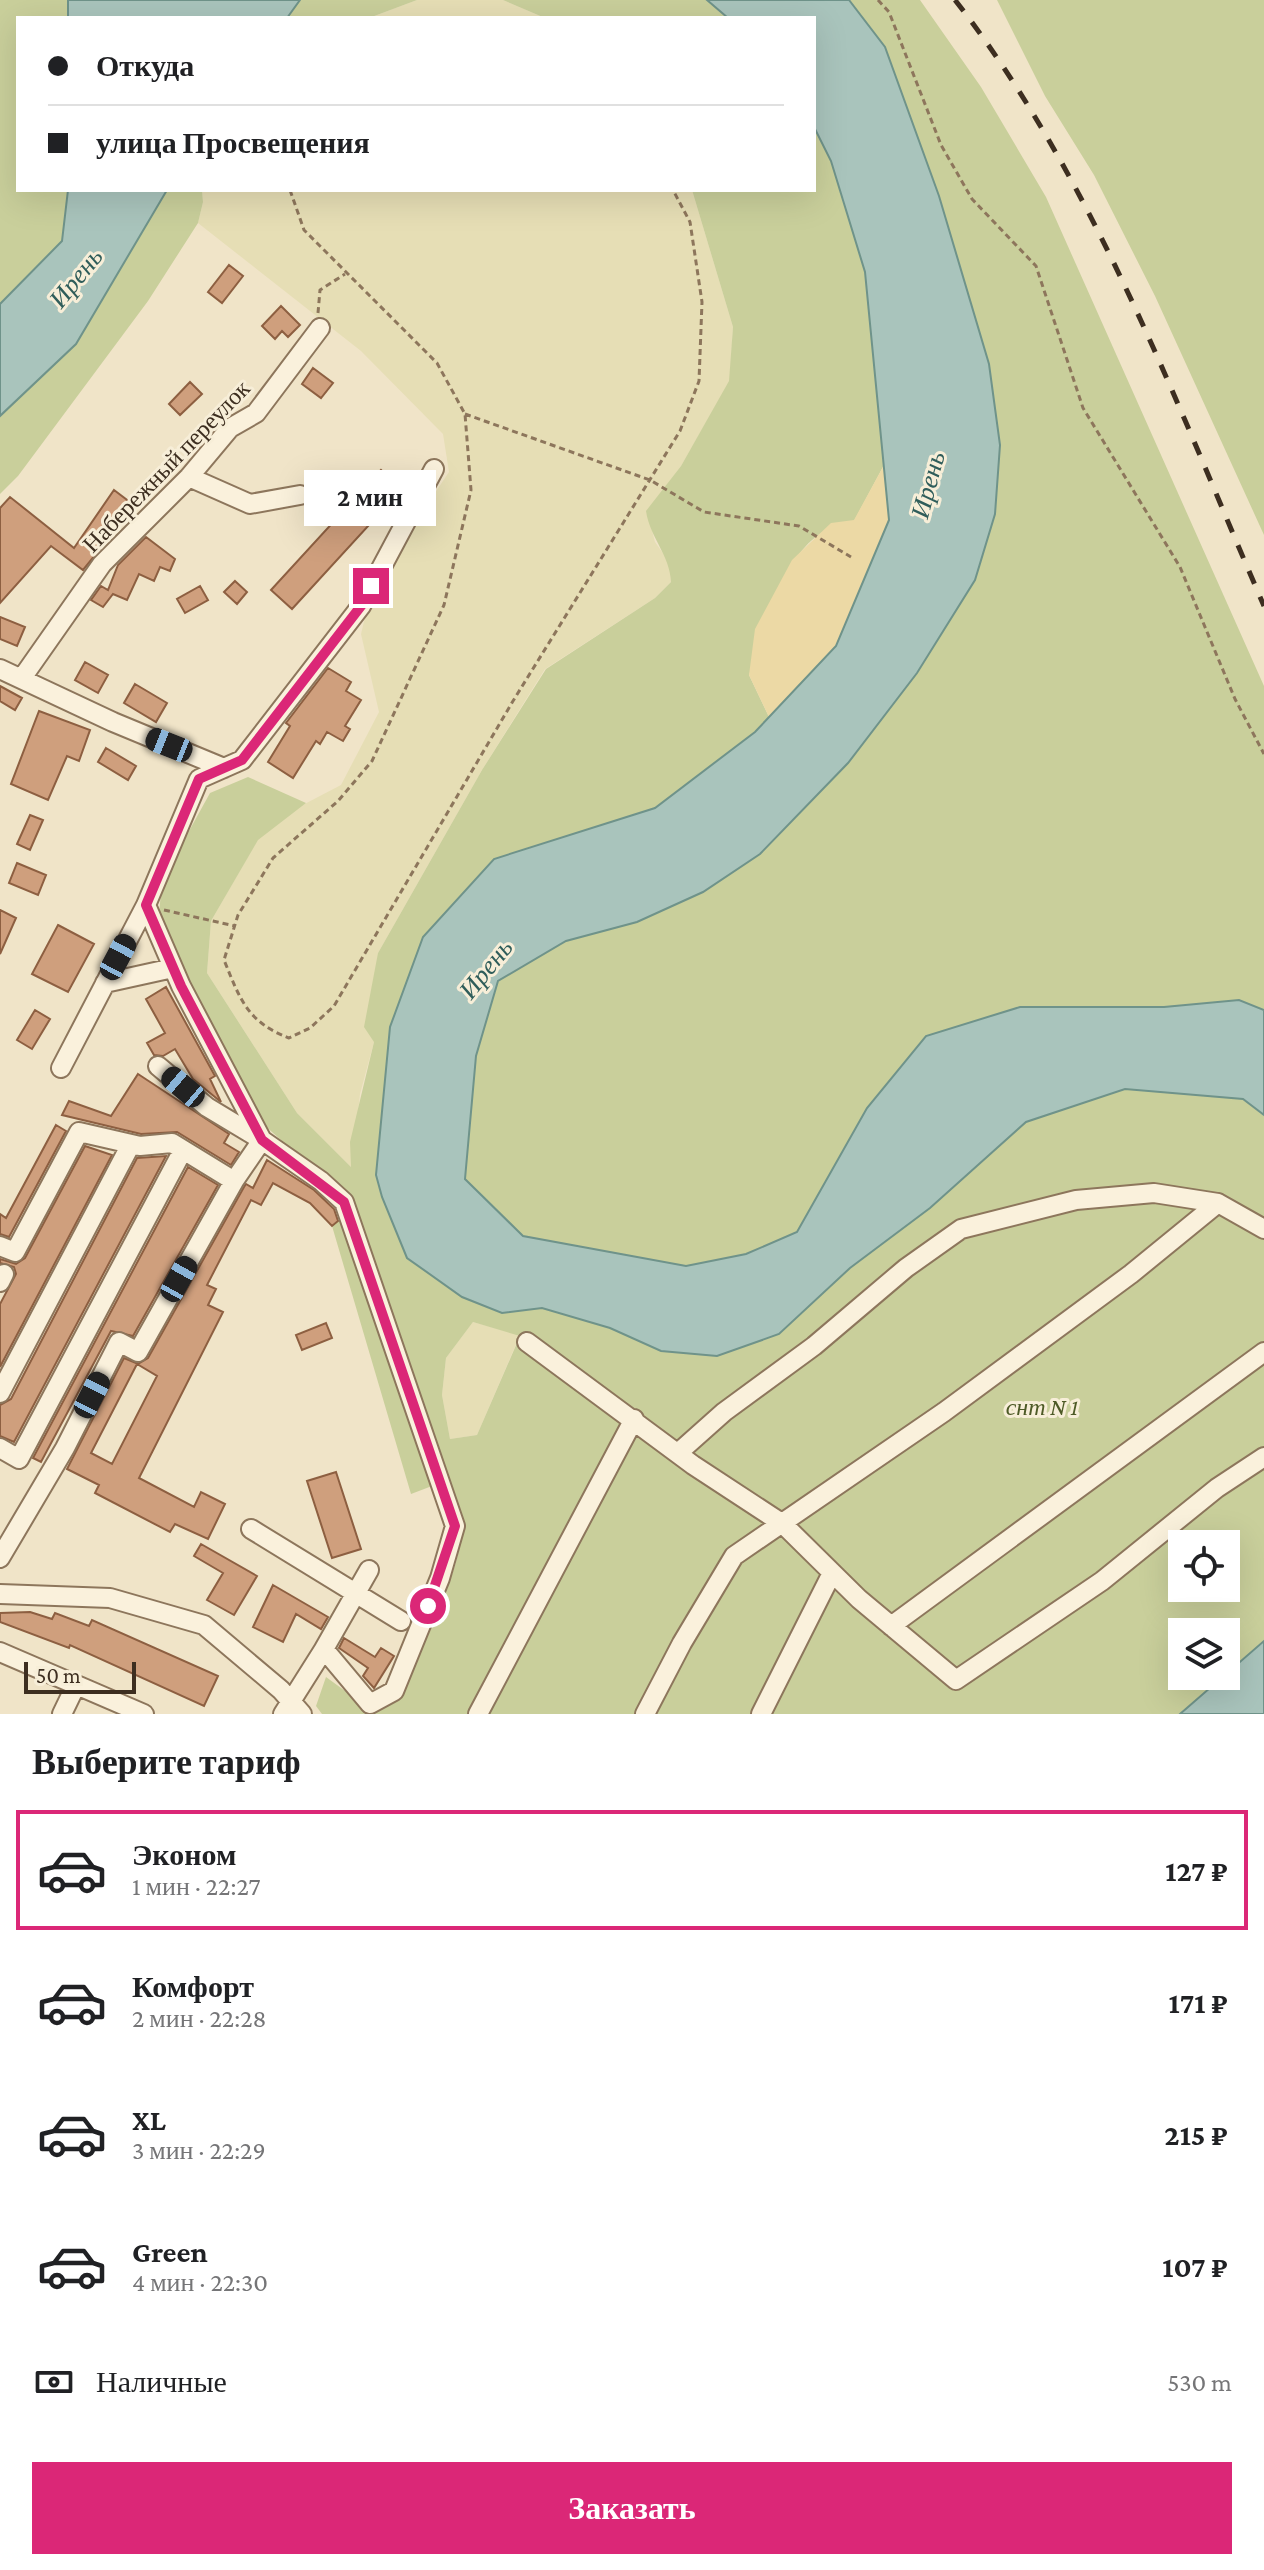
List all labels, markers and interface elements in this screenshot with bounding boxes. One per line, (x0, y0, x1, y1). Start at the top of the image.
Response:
text: Откуда (96, 49, 194, 82)
text: улица Просвещения (96, 126, 370, 159)
water label: Ирень (43, 242, 109, 314)
street label: Набережный переулок (77, 374, 255, 557)
water label: Ирень (905, 448, 951, 523)
callout: 2 мин (305, 470, 437, 526)
text: 2 мин (337, 483, 403, 512)
route end (353, 568, 389, 604)
car (142, 725, 196, 765)
car (96, 930, 140, 984)
water label: Ирень (453, 933, 519, 1005)
car (157, 1062, 209, 1112)
car (157, 1252, 201, 1306)
car (70, 1368, 114, 1422)
park label: снт N 1 (1006, 1393, 1078, 1420)
map controls (1168, 1530, 1240, 1690)
button: locate (1168, 1530, 1240, 1602)
route start (410, 1588, 446, 1624)
button: layers (1168, 1618, 1240, 1690)
scale bar (24, 1658, 136, 1694)
text: 50 m (36, 1663, 81, 1688)
text: Выберите тариф (32, 1742, 301, 1782)
icon: car (36, 1834, 108, 1906)
text: Эконом (132, 1838, 236, 1871)
text: 127 ₽ (1165, 1854, 1228, 1887)
text: 1 мин · 22:27 (132, 1872, 260, 1901)
icon: car (36, 1966, 108, 2038)
text: Комфорт (132, 1970, 254, 2003)
text: 171 ₽ (1169, 1986, 1228, 2019)
text: 2 мин · 22:28 (132, 2004, 267, 2033)
icon: car (36, 2098, 108, 2170)
text: XL (132, 2103, 166, 2136)
text: 215 ₽ (1164, 2118, 1228, 2151)
text: 3 мин · 22:29 (132, 2136, 266, 2165)
icon: car (36, 2230, 108, 2302)
text: Green (132, 2235, 208, 2268)
text: 107 ₽ (1162, 2250, 1228, 2283)
text: 4 мин · 22:30 (132, 2268, 268, 2297)
icon: cash (32, 2360, 76, 2404)
text: Наличные (96, 2365, 227, 2398)
text: 530 m (1167, 2368, 1232, 2397)
button: Заказать (32, 2462, 1232, 2554)

